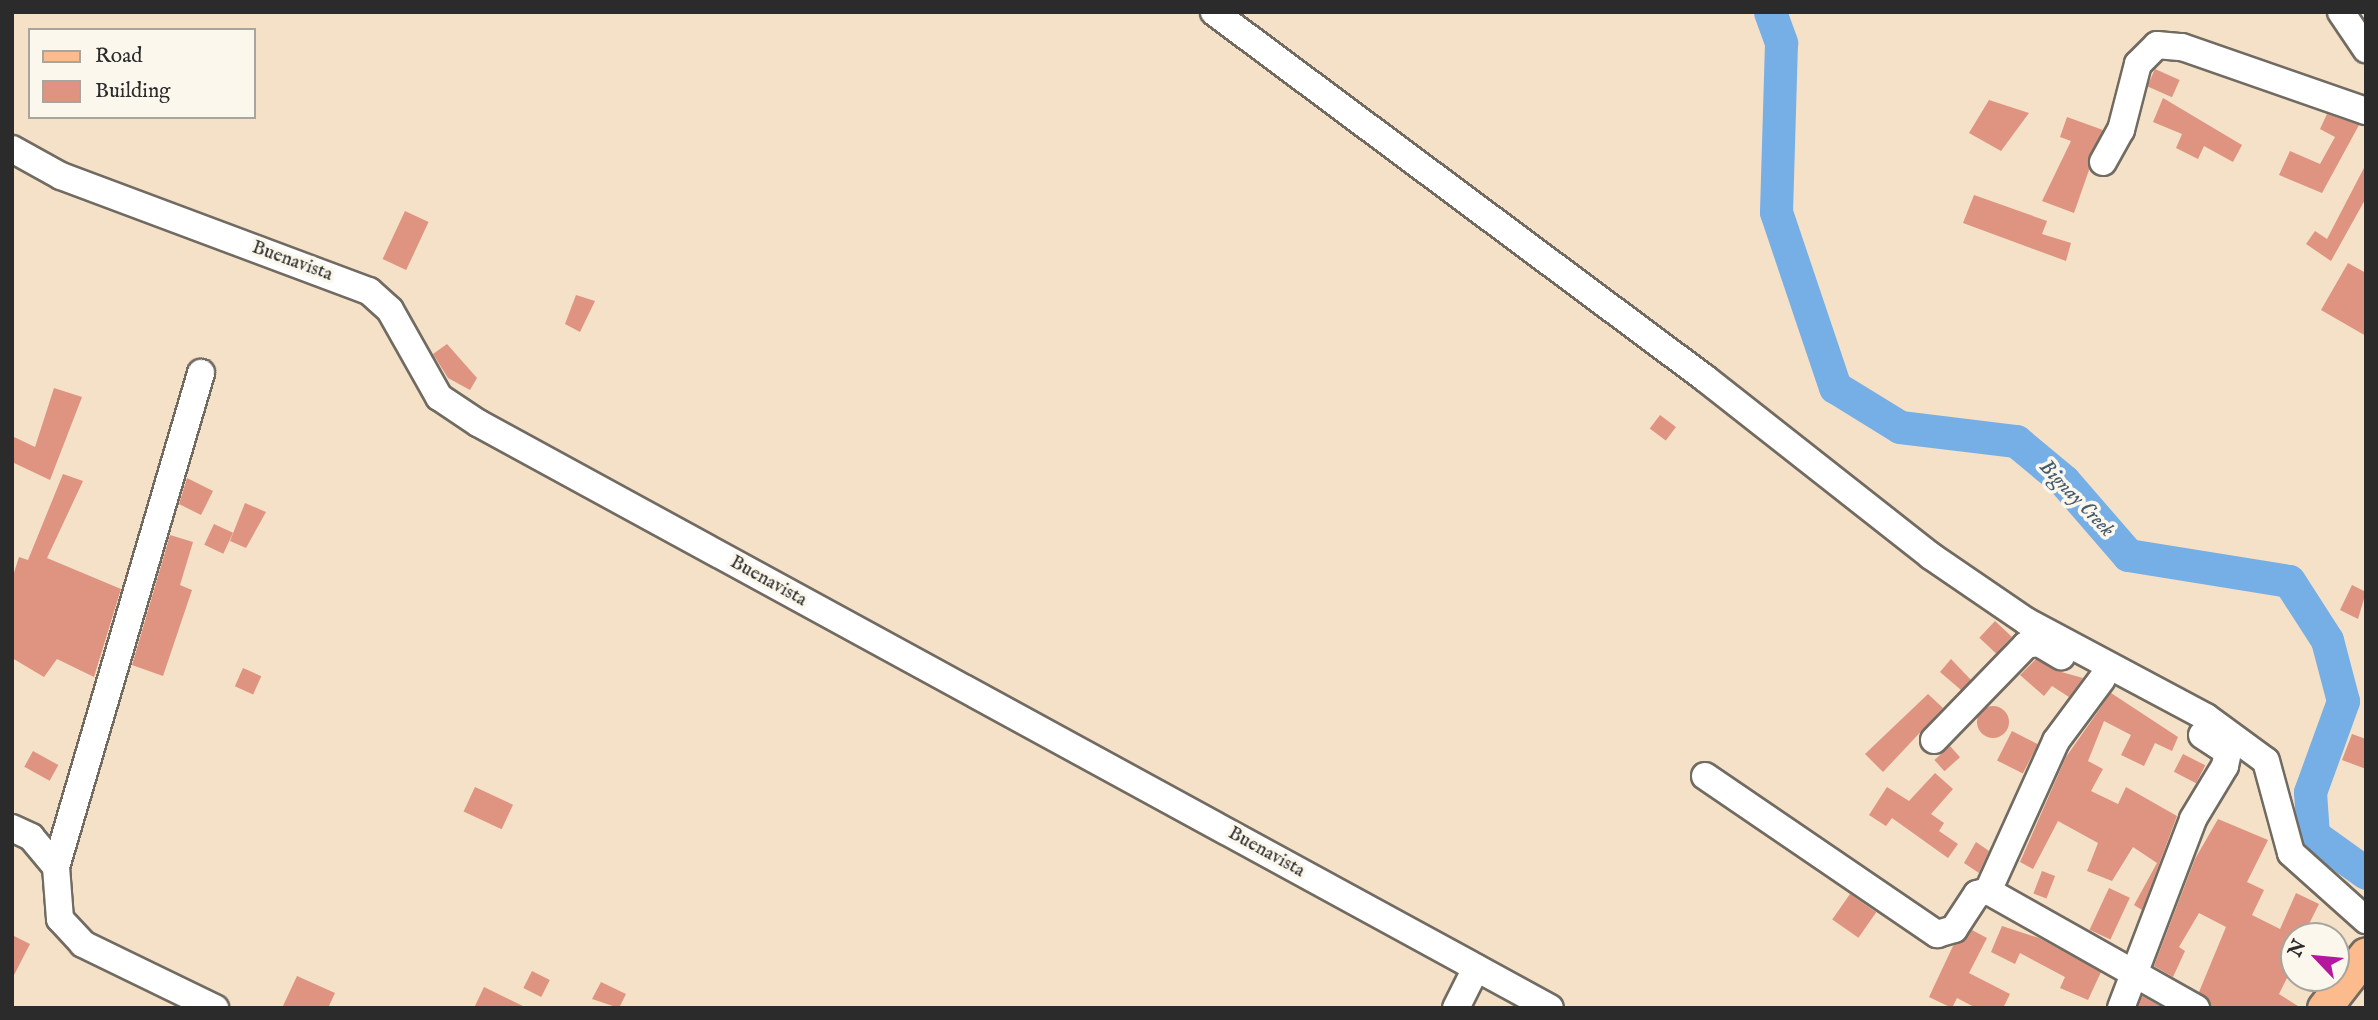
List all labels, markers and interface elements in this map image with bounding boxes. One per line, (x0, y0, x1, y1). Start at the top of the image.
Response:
legend (28, 28, 256, 119)
text: Road (95, 43, 142, 70)
text: Building (95, 78, 170, 105)
street label: Buenavista (249, 237, 335, 287)
water label: Bignay Creek (2033, 455, 2119, 543)
street label: Buenavista (726, 552, 810, 612)
street label: Buenavista (1224, 823, 1308, 883)
north arrow (2280, 922, 2350, 992)
text: N (2284, 936, 2312, 961)

